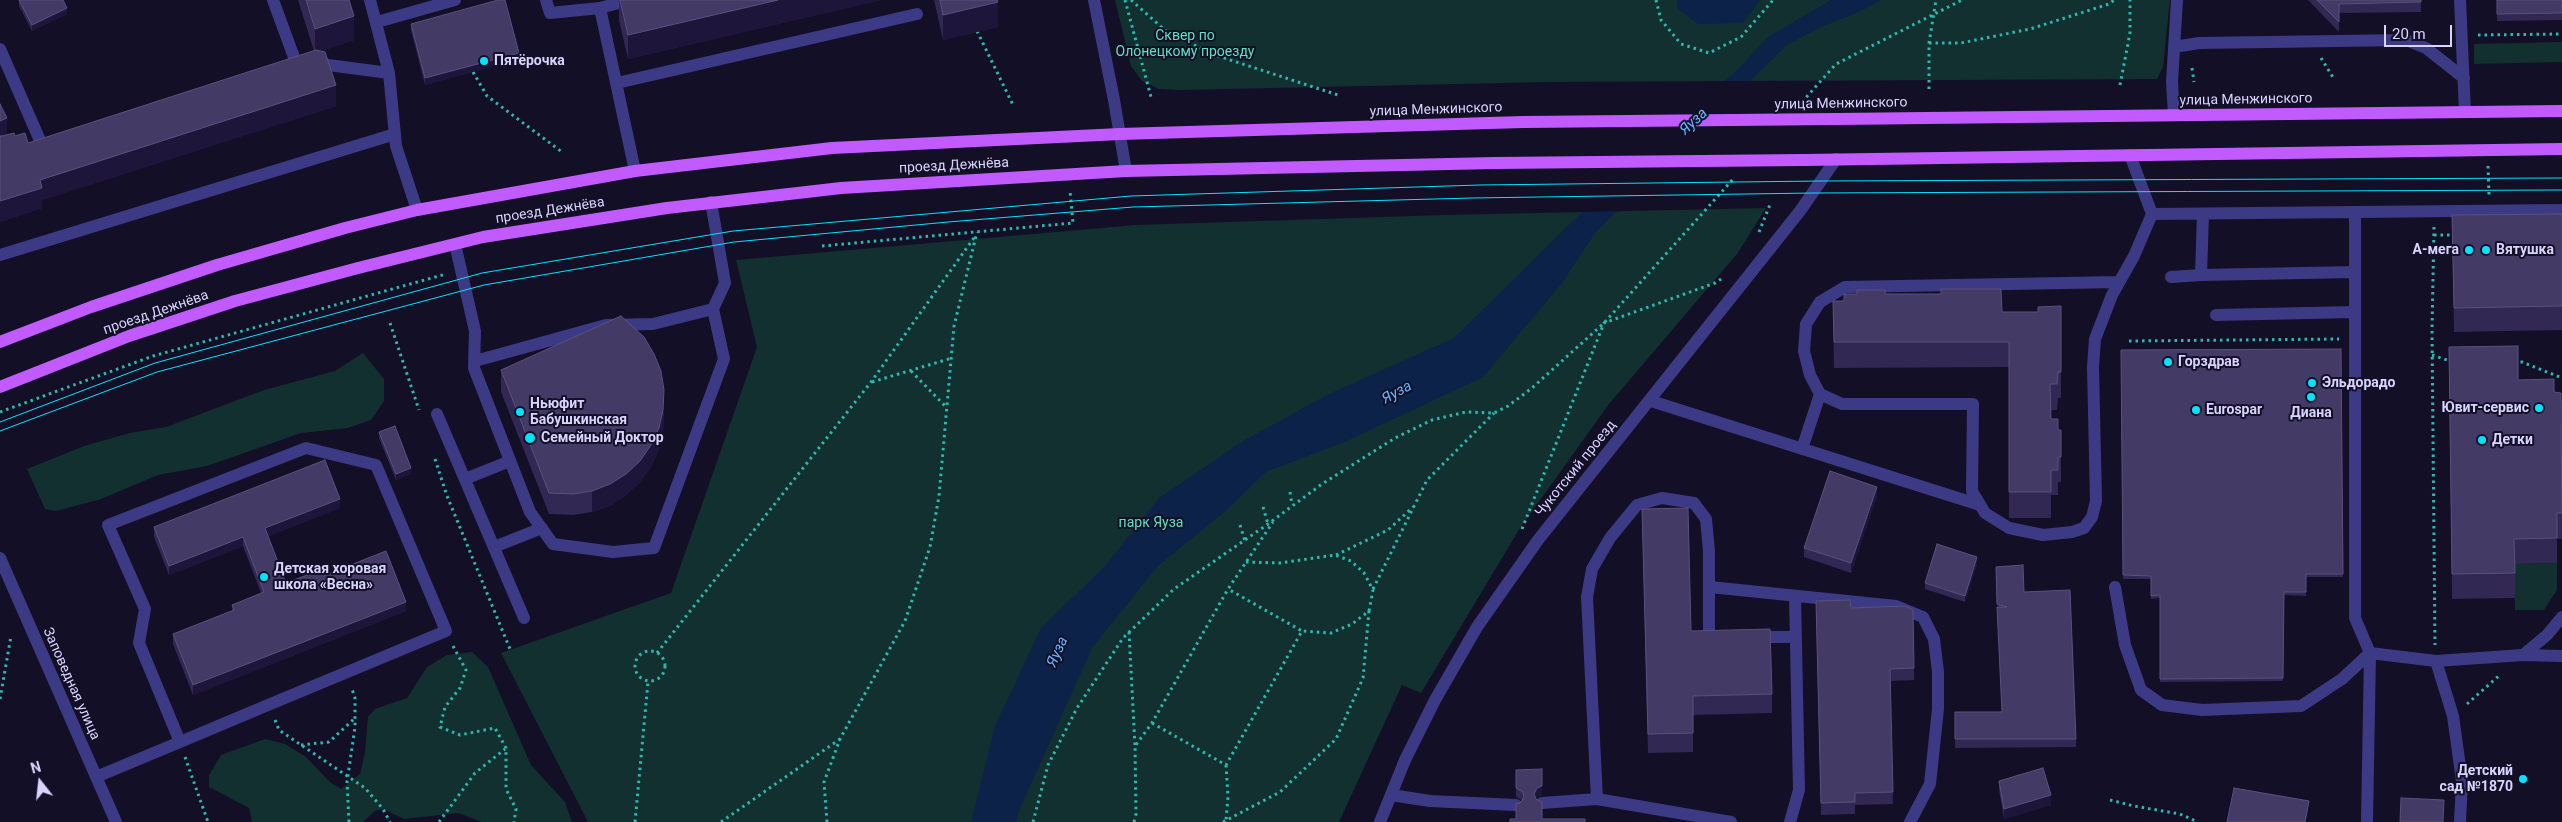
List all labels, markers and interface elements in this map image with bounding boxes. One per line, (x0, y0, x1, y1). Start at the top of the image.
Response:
scale bar (2387, 15, 2454, 47)
text: 20 m (2392, 25, 2426, 43)
park label: Сквер по Олонецкому проезду (1116, 28, 1254, 60)
place label: Пятёрочка (494, 53, 565, 69)
marker: Пятёрочка (478, 55, 490, 67)
street label: улица Менжинского (2179, 90, 2313, 110)
street label: улица Менжинского (1774, 94, 1908, 114)
street label: улица Менжинского (1369, 99, 1503, 121)
water label: Яуза (1676, 105, 1712, 139)
street label: проезд Дежнёва (899, 155, 1009, 177)
street label: проезд Дежнёва (494, 194, 606, 228)
place label: А-мега (2413, 242, 2459, 258)
place label: Вятушка (2496, 242, 2554, 258)
marker: А-мега (2463, 244, 2475, 256)
marker: Вятушка (2480, 244, 2492, 256)
street label: проезд Дежнёва (101, 287, 211, 339)
place label: Горздрав (2178, 354, 2240, 370)
marker: Горздрав (2162, 356, 2174, 368)
place label: Эльдорадо (2322, 375, 2396, 391)
marker: Эльдорадо (2306, 377, 2318, 389)
water label: Яуза (1379, 378, 1415, 408)
marker: Диана (2305, 391, 2317, 403)
place label: Ньюфит Бабушкинская (530, 396, 627, 428)
place label: Ювит-сервис (2441, 400, 2529, 416)
place label: Eurospar (2206, 402, 2262, 418)
marker: Ювит-сервис (2533, 402, 2545, 414)
marker: Eurospar (2190, 404, 2202, 416)
place label: Диана (2290, 405, 2332, 421)
marker: Ньюфит Бабушкинская (514, 406, 526, 418)
street label: Чукотский проезд (1532, 417, 1620, 521)
place label: Семейный Доктор (541, 430, 664, 446)
marker: Семейный Доктор (523, 431, 537, 445)
place label: Детки (2492, 432, 2533, 448)
marker: Детки (2476, 434, 2488, 446)
park label: парк Яуза (1119, 515, 1183, 531)
place label: Детская хоровая школа «Весна» (274, 561, 386, 594)
marker: Детская хоровая школа «Весна» (258, 571, 270, 583)
street label: Заповедная улица (39, 625, 103, 743)
water label: Яуза (1043, 634, 1073, 670)
north arrow (15, 757, 65, 807)
text: N (29, 759, 43, 777)
place label: Детский сад №1870 (2440, 763, 2513, 796)
marker: Детский сад №1870 (2517, 773, 2529, 785)

